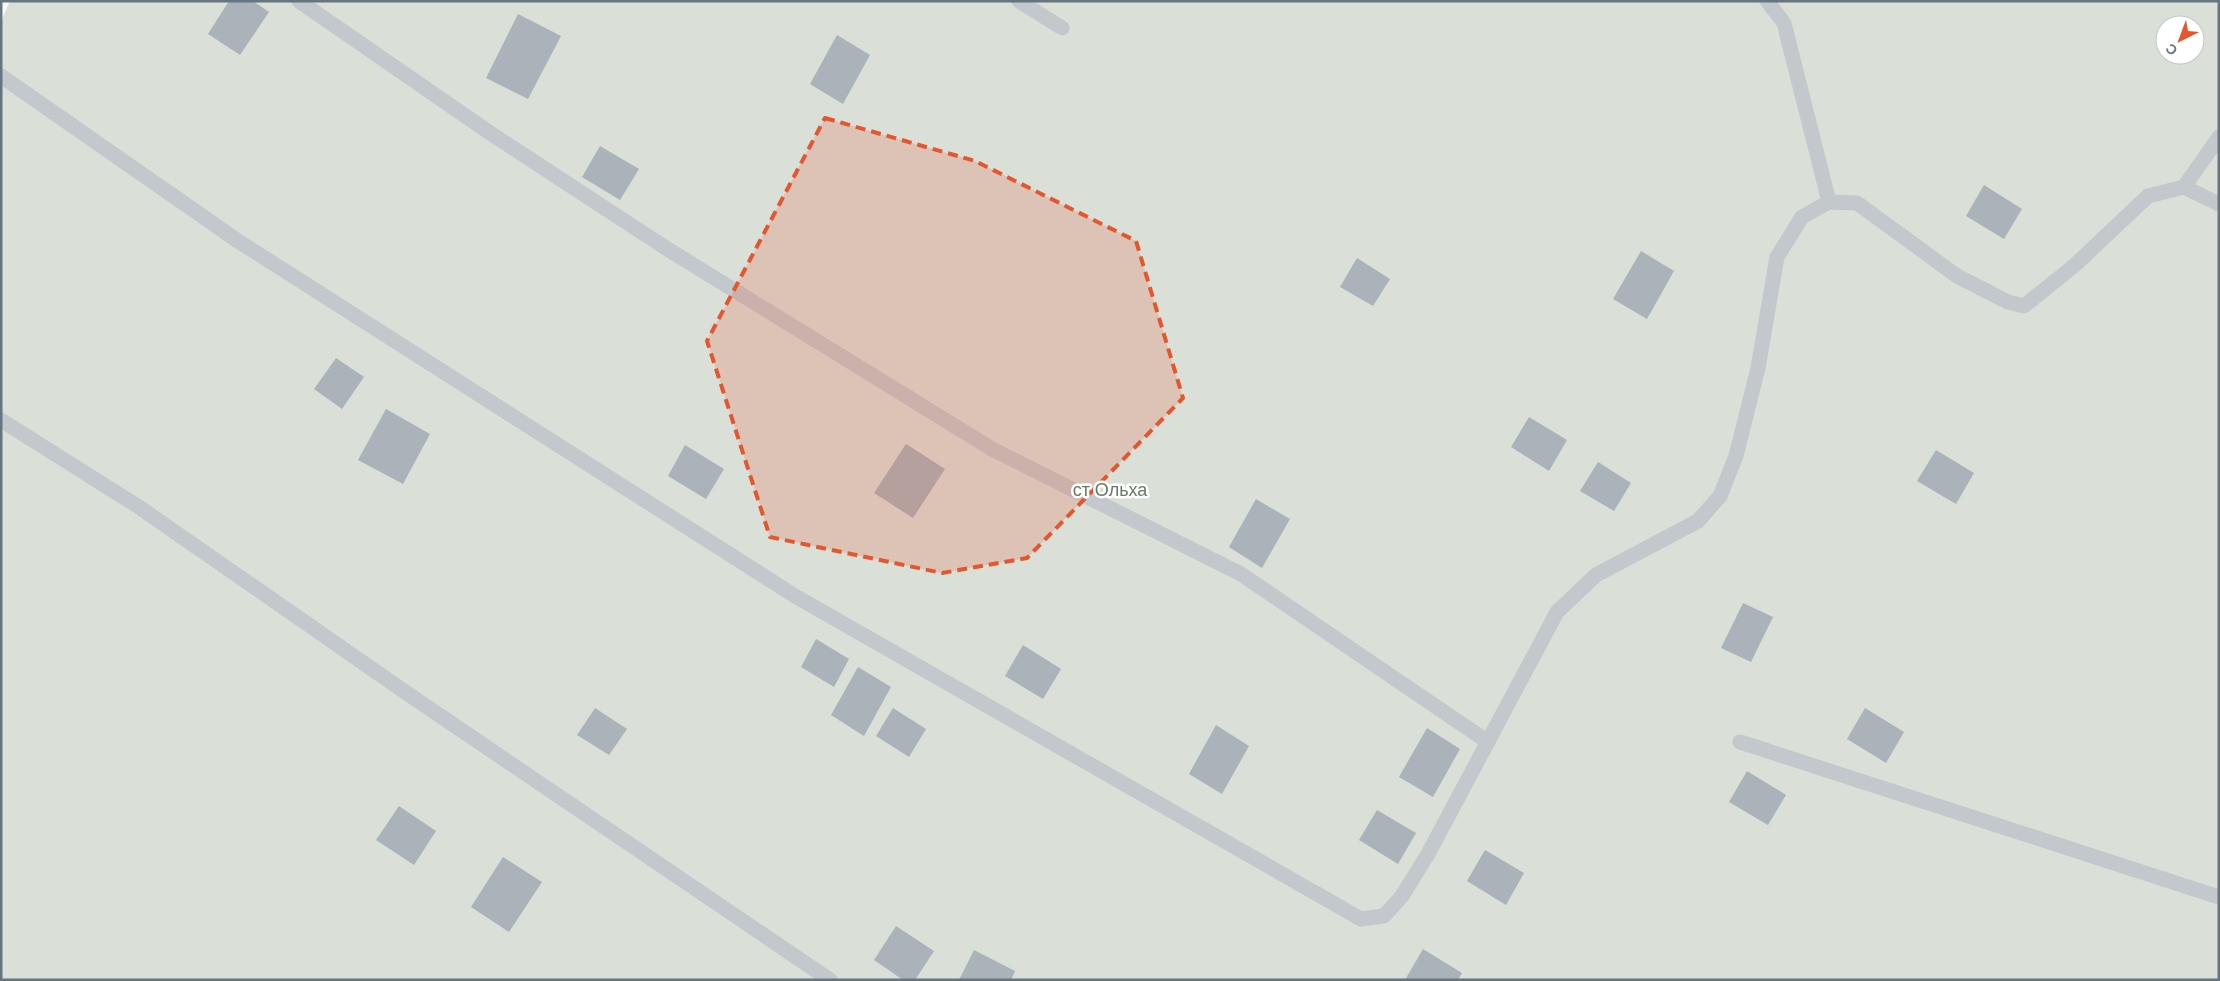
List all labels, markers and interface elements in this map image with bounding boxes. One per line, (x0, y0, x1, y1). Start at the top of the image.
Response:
north arrow (2155, 15, 2205, 65)
text: С (2162, 40, 2180, 59)
park label: ст Ольха (1073, 480, 1148, 500)

